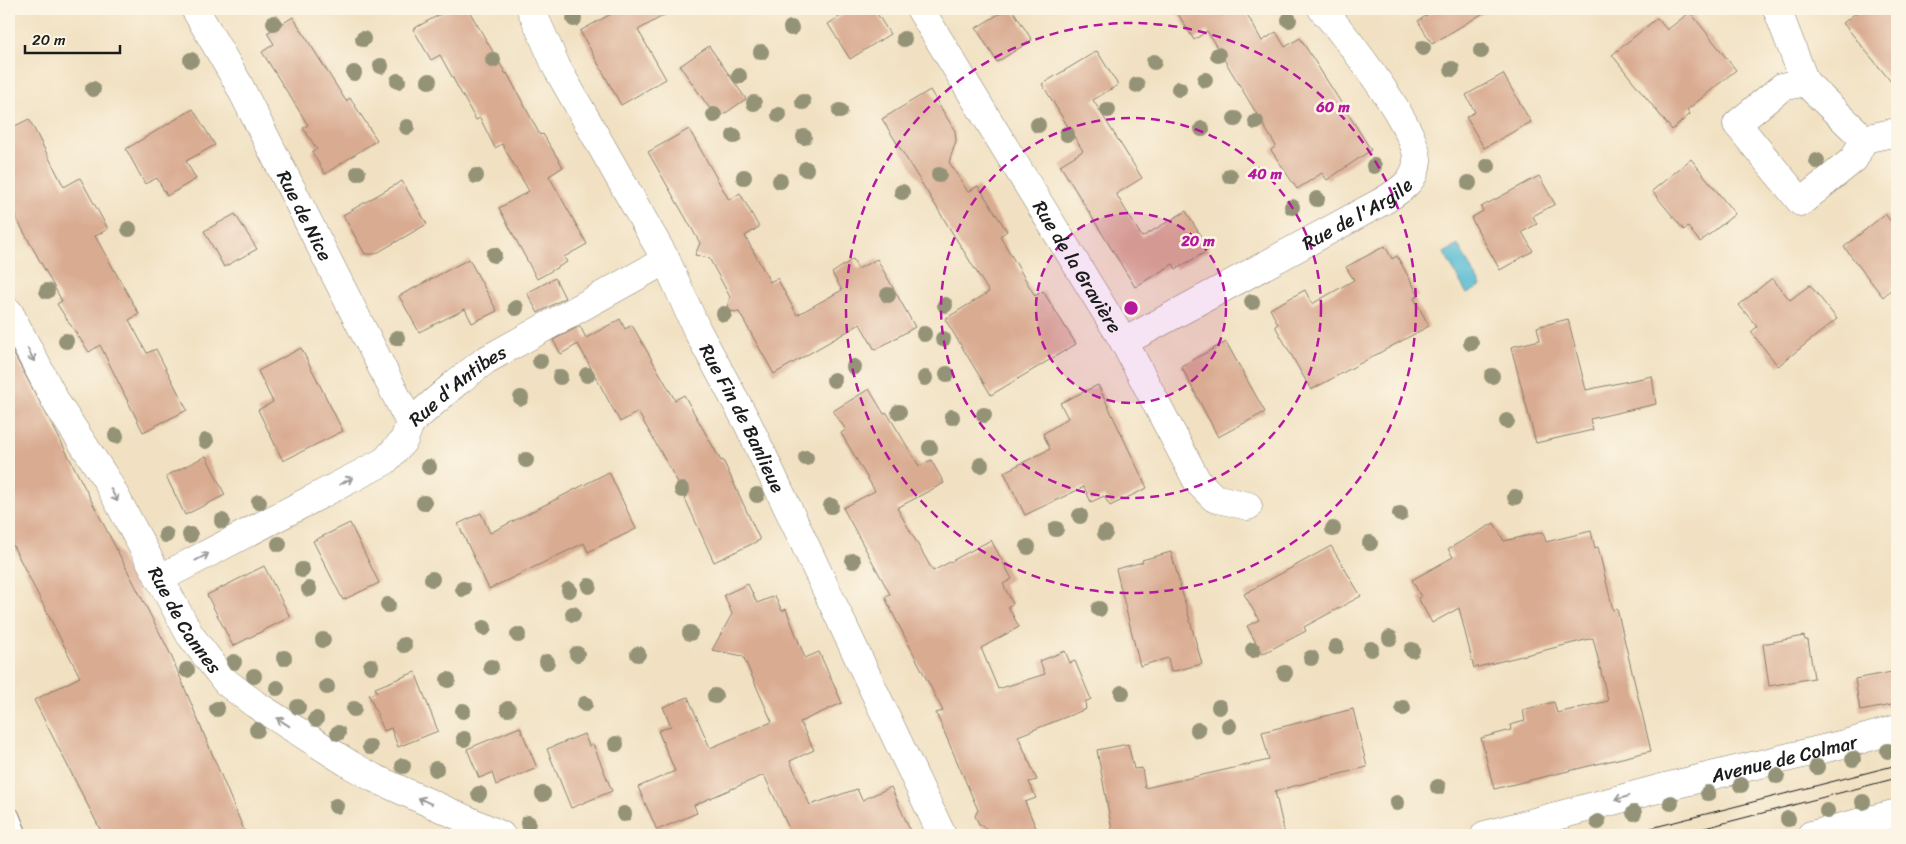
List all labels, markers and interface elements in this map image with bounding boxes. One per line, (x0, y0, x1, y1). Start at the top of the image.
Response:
scale bar (25, 22, 120, 54)
text: 20 m (32, 27, 66, 53)
text: 60 m (1315, 94, 1350, 120)
text: 40 m (1247, 161, 1283, 187)
street label: Rue de Nice (268, 164, 342, 267)
street label: Rue de l'Argile (1296, 169, 1421, 259)
street label: Rue de la Gravière (1024, 193, 1131, 340)
text: 20 m (1180, 228, 1215, 254)
centre of rings (1122, 299, 1140, 317)
street label: Rue d'Antibes (400, 335, 513, 434)
street label: Rue Fin de Banlieue (691, 337, 795, 498)
one-way arrow (27, 347, 36, 362)
one-way arrow (338, 476, 353, 485)
one-way arrow (109, 487, 119, 502)
one-way arrow (195, 552, 210, 562)
street label: Rue de Cannes (139, 560, 231, 681)
one-way arrow (277, 717, 291, 727)
street label: Avenue de Colmar (1707, 724, 1863, 792)
one-way arrow (1615, 794, 1631, 804)
one-way arrow (418, 795, 433, 805)

